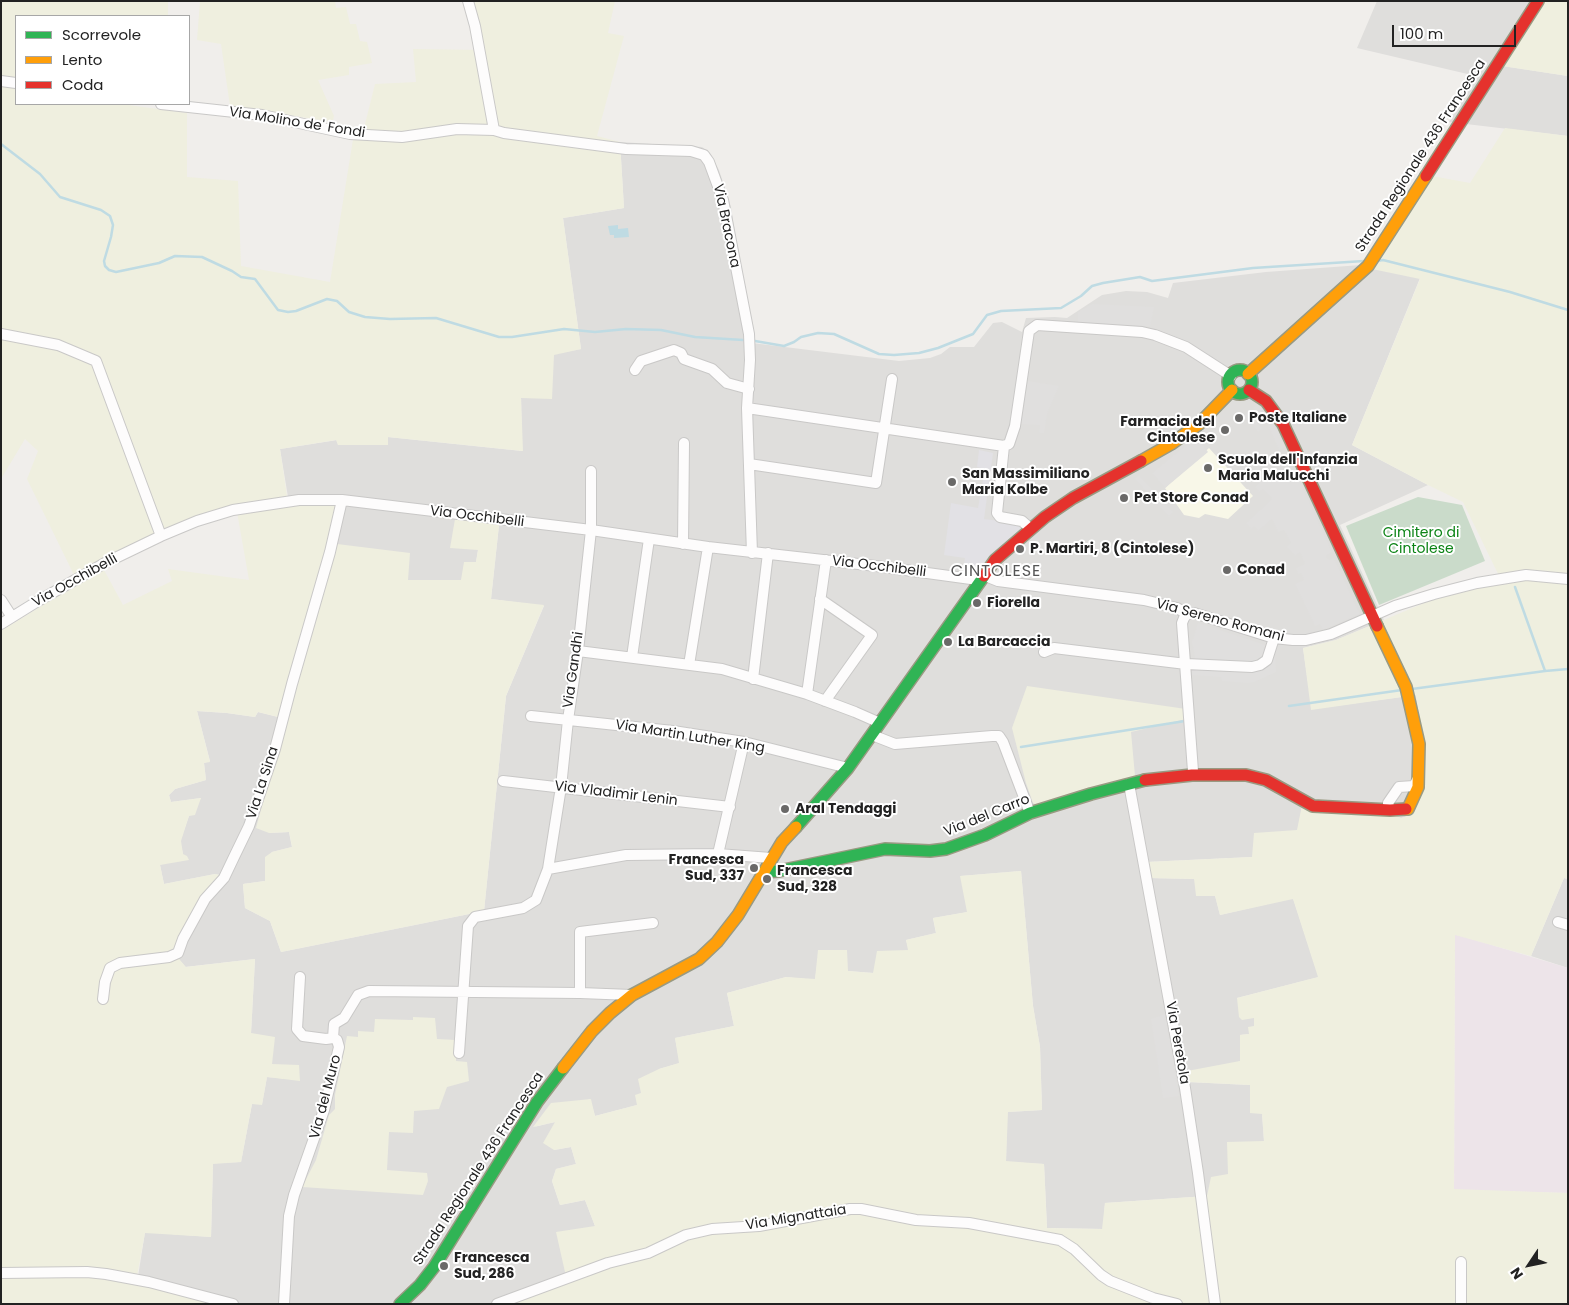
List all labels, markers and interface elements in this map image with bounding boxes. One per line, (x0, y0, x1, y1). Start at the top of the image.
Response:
legend (15, 15, 190, 105)
scale bar (1394, 15, 1518, 47)
text: 100 m (1400, 23, 1443, 44)
text: Scorrevole (62, 24, 141, 45)
text: Lento (62, 49, 102, 70)
street label: Strada Regionale 436 Francesca (1352, 56, 1490, 256)
text: Coda (62, 74, 103, 95)
street label: Via Molino de' Fondi (228, 104, 366, 142)
street label: Via Bracona (709, 183, 743, 269)
place label: Poste Italiane (1249, 410, 1347, 426)
marker: Poste Italiane (1233, 412, 1245, 424)
place label: Farmacia del Cintolese (1120, 414, 1215, 447)
marker: Farmacia del Cintolese (1219, 424, 1231, 436)
place label: Scuola dell'Infanzia Maria Malucchi (1218, 452, 1358, 484)
marker: Scuola dell'Infanzia Maria Malucchi (1202, 462, 1214, 474)
place label: San Massimiliano Maria Kolbe (962, 466, 1090, 498)
marker: San Massimiliano Maria Kolbe (946, 476, 958, 488)
place label: Pet Store Conad (1134, 490, 1249, 506)
marker: Pet Store Conad (1118, 492, 1130, 504)
street label: Via Occhibelli (429, 503, 525, 531)
park label: Cimitero di Cintolese (1383, 525, 1459, 558)
place label: P. Martiri, 8 (Cintolese) (1030, 541, 1194, 557)
marker: P. Martiri, 8 (Cintolese) (1014, 543, 1026, 555)
street label: Via Occhibelli (29, 551, 121, 611)
street label: Via Occhibelli (831, 553, 927, 581)
district label: CINTOLESE (950, 562, 1042, 582)
place label: Conad (1237, 562, 1285, 578)
marker: Conad (1221, 564, 1233, 576)
place label: Fiorella (987, 595, 1040, 611)
street label: Via Sereno Romani (1154, 596, 1286, 646)
marker: Fiorella (971, 597, 983, 609)
street label: Via Gandhi (560, 631, 588, 709)
place label: La Barcaccia (958, 634, 1050, 650)
marker: La Barcaccia (942, 636, 954, 648)
street label: Via Martin Luther King (614, 717, 766, 757)
street label: Via La Sina (243, 745, 283, 821)
street label: Via Vladimir Lenin (553, 778, 679, 810)
street label: Via del Carro (942, 791, 1032, 841)
place label: Aral Tendaggi (795, 801, 896, 817)
marker: Aral Tendaggi (779, 803, 791, 815)
place label: Francesca Sud, 337 (669, 852, 744, 884)
marker: Francesca Sud, 337 (748, 862, 760, 874)
place label: Francesca Sud, 328 (777, 863, 852, 896)
marker: Francesca Sud, 328 (761, 873, 773, 885)
street label: Via Peretola (1161, 1000, 1193, 1086)
street label: Via del Muro (307, 1053, 345, 1141)
street label: Strada Regionale 436 Francesca (410, 1069, 548, 1269)
street label: Via Mignattaia (744, 1202, 848, 1234)
north arrow (1504, 1240, 1554, 1290)
place label: Francesca Sud, 286 (454, 1250, 529, 1282)
marker: Francesca Sud, 286 (438, 1260, 450, 1272)
text: N (1505, 1263, 1528, 1283)

